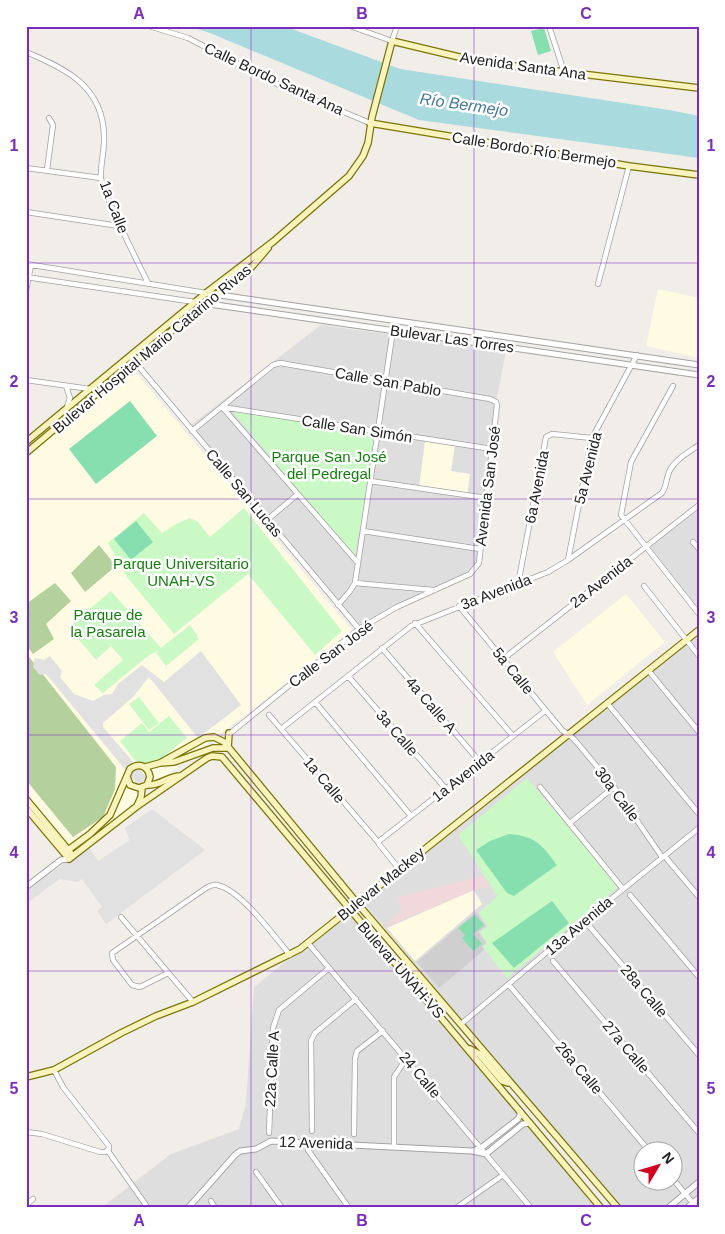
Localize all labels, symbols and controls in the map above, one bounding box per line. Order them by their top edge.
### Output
text: A [133,5,145,22]
text: B [356,5,368,22]
text: C [580,5,592,22]
street label: Calle Bordo Santa Ana [202,39,347,119]
street label: Avenida Santa Ana [459,48,588,83]
water label: Río Bermejo [419,90,509,119]
street label: Calle Bordo Río Bermejo [451,128,617,171]
text: 1 [10,137,19,154]
text: 1 [707,137,716,154]
street label: 1a Calle [97,178,132,236]
street label: Bulevar Hospital Mario Catarino Rivas [49,261,254,437]
street label: Bulevar Las Torres [389,321,515,356]
street label: Calle San Pablo [334,364,443,399]
text: 2 [10,373,19,390]
text: 2 [707,373,716,390]
street label: Calle San Simón [301,411,414,446]
street label: Avenida San José [472,425,503,547]
street label: 5a Avenida [570,429,605,506]
street label: Calle San Lucas [203,445,286,540]
park label: Parque San José del Pedregal [271,448,387,482]
street label: 6a Avenida [521,448,552,525]
street label: 2a Avenida [566,552,636,611]
park label: Parque Universitario UNAH-VS [113,555,249,589]
street label: 3a Avenida [458,570,534,613]
park label: Parque de la Pasarela [70,606,146,640]
text: 3 [10,609,19,626]
text: 3 [707,609,716,626]
street label: Calle San José [285,616,376,691]
street label: 5a Calle [489,644,537,697]
street label: 4a Calle A [403,673,460,736]
street label: 3a Calle [373,706,422,759]
street label: 1a Avenida [428,746,498,805]
street label: 1a Calle [300,753,349,806]
street label: 30a Calle [592,763,643,824]
street label: Bulevar Mackey [334,843,428,924]
text: 4 [10,844,19,861]
text: 4 [707,844,716,861]
street label: 13a Avenida [542,892,616,959]
street label: Bulevar UNAH-VS [355,918,448,1021]
street label: 28a Calle [617,961,671,1020]
street label: 27a Calle [599,1017,653,1076]
street label: 22a Calle A [261,1030,282,1108]
street label: 26a Calle [552,1038,606,1097]
street label: 24 Calle [396,1048,445,1101]
text: 5 [10,1080,19,1097]
text: 5 [707,1080,716,1097]
street label: 12 Avenida [279,1133,354,1152]
north arrow [632,1142,682,1192]
text: N [659,1149,678,1167]
text: A [133,1212,145,1229]
text: B [356,1212,368,1229]
text: C [580,1212,592,1229]

